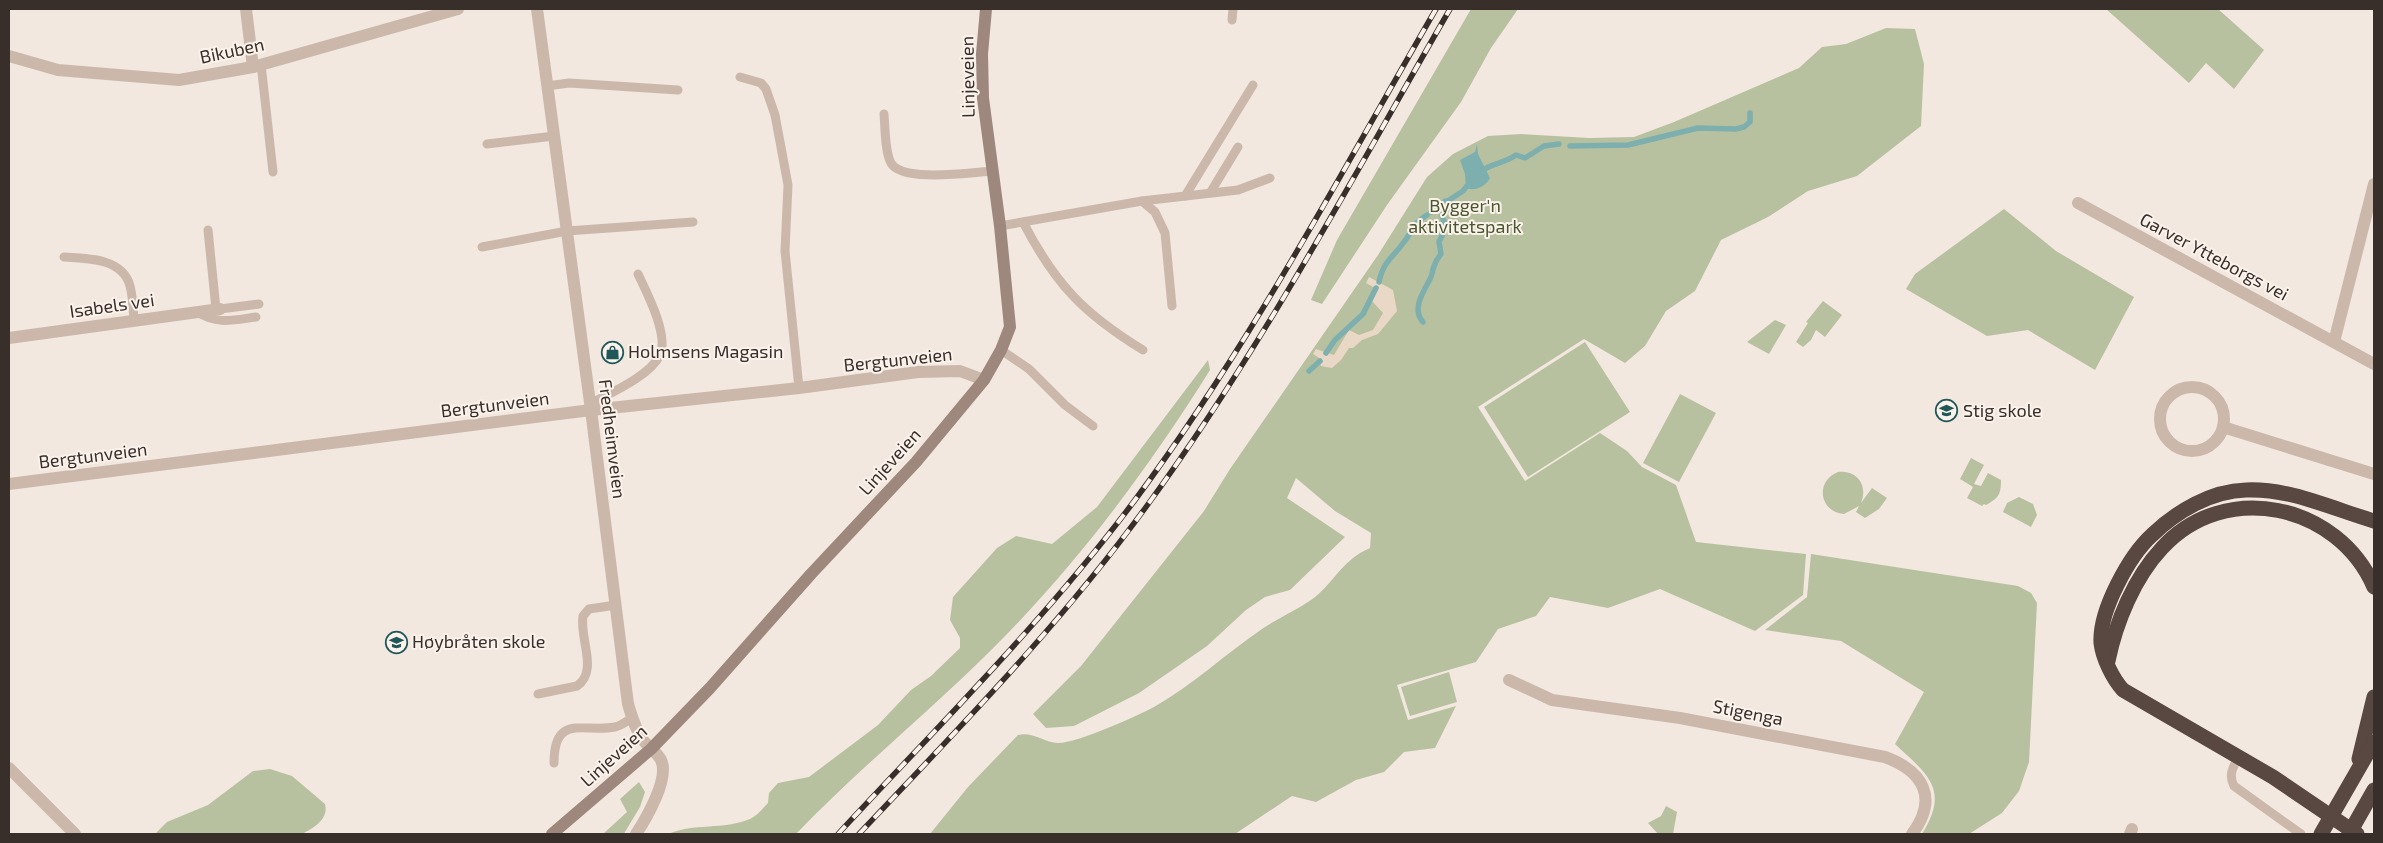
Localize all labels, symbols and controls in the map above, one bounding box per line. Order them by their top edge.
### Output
street label: Bikuben [198,32,266,68]
street label: Linjeveien [955,36,979,118]
park label: Bygger'n aktivitetspark [1408,194,1522,237]
street label: Garver Ytteborgs vei [2136,208,2293,305]
street label: Isabels vei [68,288,156,322]
shop icon: Holmsens Magasin [600,340,624,364]
place label: Holmsens Magasin [628,340,783,362]
street label: Bergtunveien [842,342,953,376]
street label: Fredheimveien [595,378,631,500]
street label: Bergtunveien [439,386,550,422]
school or university icon: Stig skole [1935,399,1959,423]
place label: Stig skole [1963,399,2042,421]
street label: Linjeveien [854,424,925,499]
street label: Bergtunveien [37,437,148,473]
school or university icon: Høybråten skole [384,630,408,654]
place label: Høybråten skole [412,630,545,652]
street label: Stigenga [1711,694,1785,730]
street label: Linjeveien [576,720,651,791]

